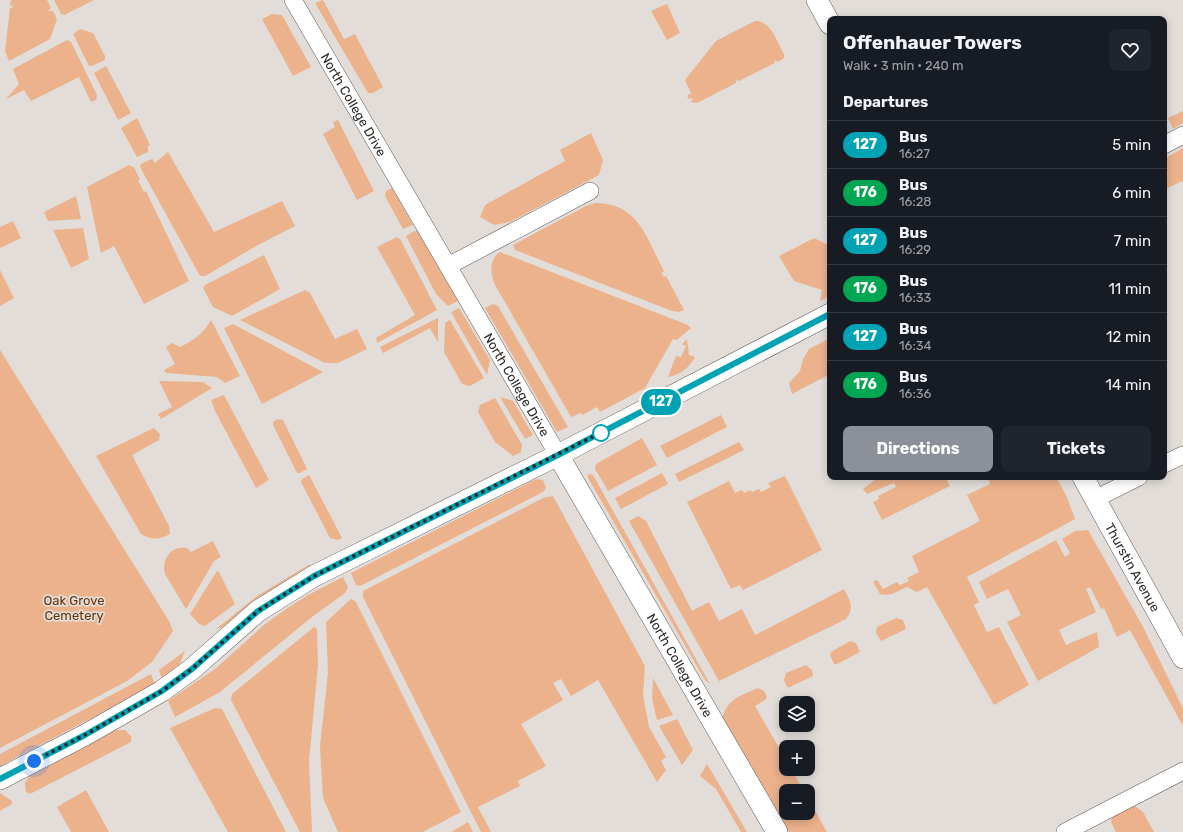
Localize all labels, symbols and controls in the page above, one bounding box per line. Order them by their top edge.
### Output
button: heart [1109,29,1151,71]
text: Offenhauer Towers [843,31,1022,54]
street label: North College Drive [318,50,389,159]
text: Walk · 3 min · 240 m [843,58,964,73]
text: Departures [843,93,928,111]
text: Bus [899,128,927,146]
text: 127 [853,136,877,153]
text: 5 min [1112,136,1151,154]
text: 16:27 [899,146,930,161]
text: Bus [899,176,927,194]
text: 176 [853,184,877,201]
text: 6 min [1112,184,1151,202]
text: 16:28 [899,194,932,209]
text: Bus [899,224,927,242]
text: 127 [853,232,877,249]
text: 7 min [1114,232,1151,250]
text: 16:29 [899,242,931,257]
text: Bus [899,272,927,290]
text: 176 [853,280,877,297]
text: 11 min [1108,280,1151,298]
text: 16:33 [899,290,931,305]
text: Bus [899,320,927,338]
text: 127 [853,328,877,345]
text: 12 min [1106,328,1151,346]
street label: North College Drive [481,330,552,439]
text: 16:34 [899,338,932,353]
text: Bus [899,368,927,386]
text: 176 [853,376,877,393]
text: 14 min [1106,376,1151,394]
text: 16:36 [899,386,931,401]
line badge: 127 [638,389,684,415]
text: 127 [649,393,673,410]
unlabelled marker [592,424,610,442]
button: Directions [843,426,993,472]
button: Tickets [1001,426,1151,472]
street label: Thurstin Avenue [1102,520,1163,614]
park label: Oak Grove Cemetery [44,593,104,623]
street label: North College Drive [644,611,715,720]
map controls [779,696,815,820]
button: layers [779,696,815,732]
button: + [779,740,815,776]
your location [24,751,44,771]
button: − [779,784,815,820]

